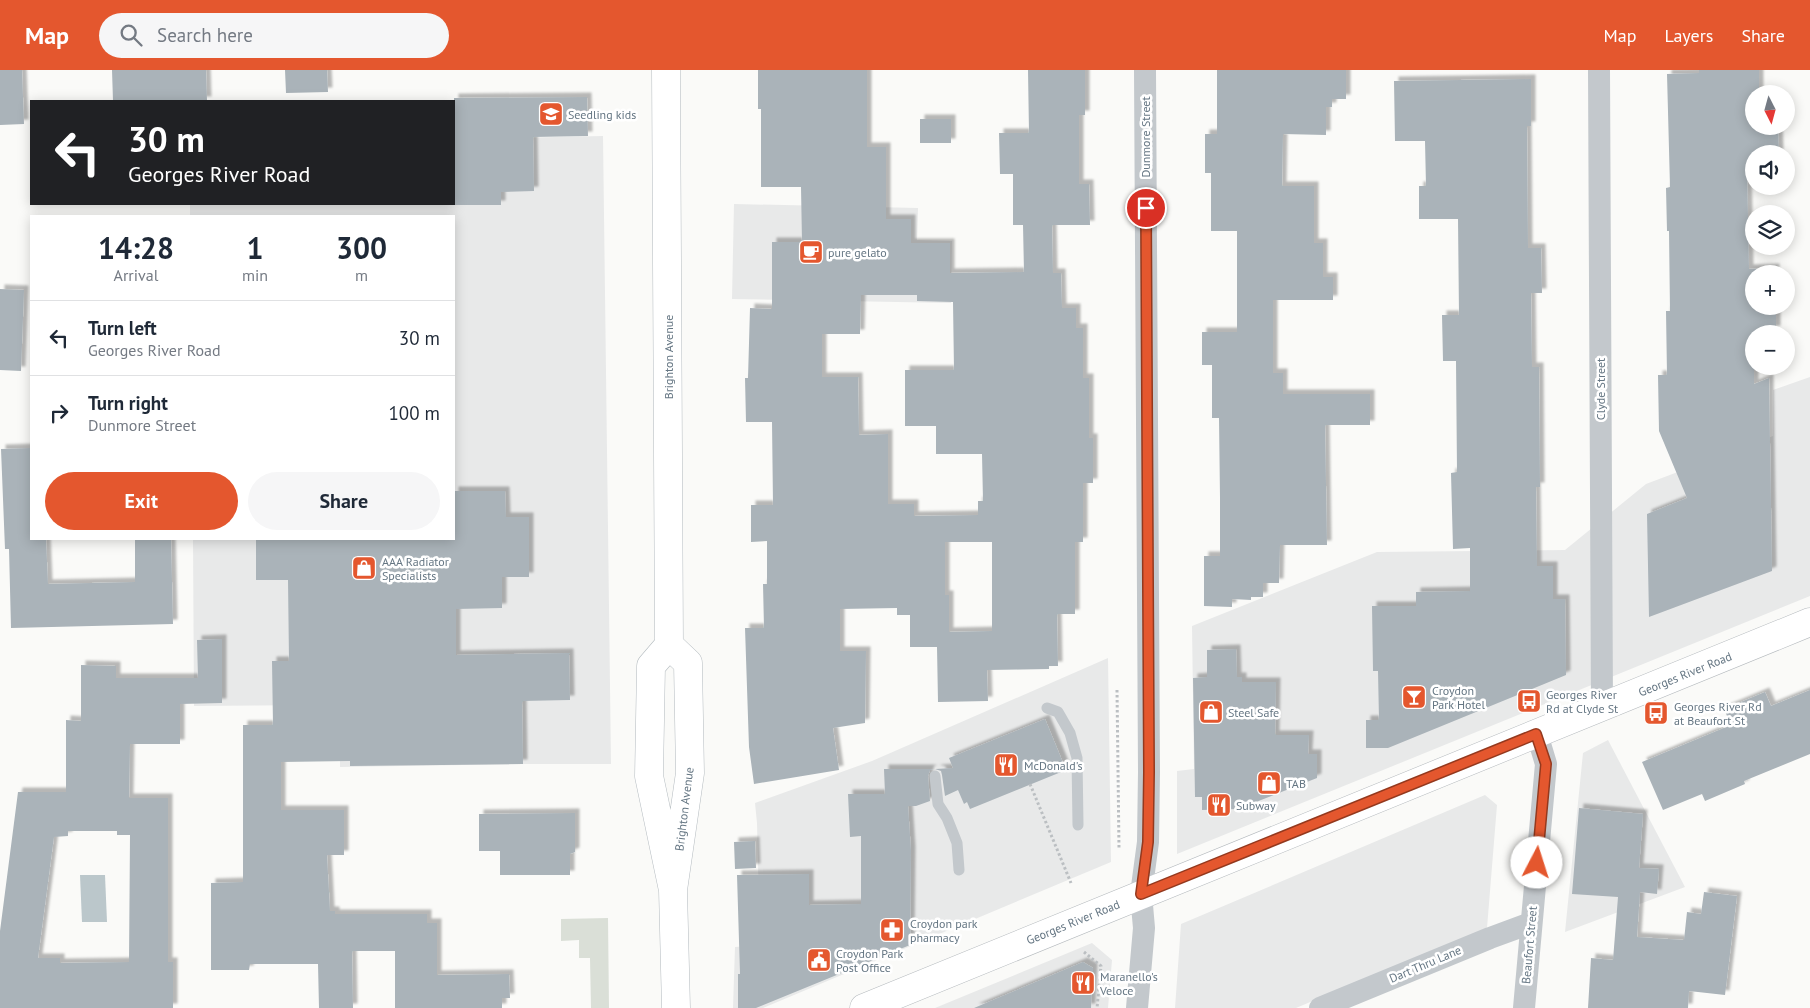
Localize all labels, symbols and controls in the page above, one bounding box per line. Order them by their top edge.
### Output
search box [99,13,449,58]
text: Map [25,20,69,51]
icon: search [117,21,145,49]
text: Search here [157,23,253,47]
text: Map [1604,24,1636,47]
text: Layers [1664,24,1713,47]
text: Share [1741,24,1785,47]
north arrow [1745,85,1795,135]
map controls [1745,85,1795,375]
street label: Dunmore Street [1138,96,1153,178]
school or university icon: Seedling kids [538,101,564,127]
place label: Seedling kids [568,107,636,122]
text: 30 m [128,116,205,162]
icon: left [45,120,110,185]
button: sound [1745,145,1795,195]
text: Georges River Road [128,160,310,188]
pin [1125,187,1167,229]
icon: arrive [1132,194,1160,222]
button: layers [1745,205,1795,255]
text: 14:28 [98,228,174,267]
text: 1 [247,228,264,267]
text: 300 [336,228,387,267]
cafe icon: pure gelato [798,239,824,265]
place label: pure gelato [828,245,887,260]
text: Arrival [114,265,158,285]
text: min [242,265,268,285]
text: m [355,265,368,285]
button: + [1745,265,1795,315]
street label: Brighton Avenue [661,315,676,399]
text: Turn left [88,316,157,340]
icon: left [45,324,73,352]
button: − [1745,325,1795,375]
text: 30 m [399,326,440,350]
text: Georges River Road [88,340,221,360]
street label: Clyde Street [1593,358,1608,420]
text: Turn right [88,391,168,415]
icon: right [45,399,73,427]
text: 100 m [388,401,440,425]
text: Dunmore Street [88,415,196,435]
button: Exit [45,472,238,530]
button: Share [248,472,440,530]
place label: AAA Radiator Specialists [382,554,449,583]
shop icon: AAA Radiator Specialists [351,555,377,581]
street label: Georges River Road [1636,648,1734,700]
place label: Croydon Park Hotel [1432,683,1485,712]
bar icon: Croydon Park Hotel [1401,684,1427,710]
place label: Georges River Rd at Clyde St [1546,687,1618,716]
bus stop icon: Georges River Rd at Clyde St [1516,688,1542,714]
shop icon: Steel Safe [1198,699,1224,725]
place label: Georges River Rd at Beaufort St [1674,699,1762,728]
bus stop icon: Georges River Rd at Beaufort St [1643,700,1669,726]
place label: Steel Safe [1228,705,1279,720]
restaurant icon: McDonald's [993,752,1019,778]
place label: McDonald's [1024,758,1083,773]
street label: Brighton Avenue [671,766,697,852]
shop icon: TAB [1256,770,1282,796]
place label: TAB [1286,776,1306,791]
restaurant icon: Subway [1206,792,1232,818]
place label: Subway [1236,798,1276,813]
position arrow [1510,836,1562,888]
street label: Georges River Road [1024,896,1122,948]
street label: Beaufort Street [1518,905,1540,985]
place label: Croydon park pharmacy [910,916,978,945]
pharmacy icon: Croydon park pharmacy [879,917,905,943]
street label: Dart Thru Lane [1387,942,1463,986]
place label: Croydon Park Post Office [836,946,904,975]
public building icon: Croydon Park Post Office [806,947,832,973]
place label: Maranello's Veloce [1099,969,1158,998]
restaurant icon: Maranello's Veloce [1070,970,1096,996]

